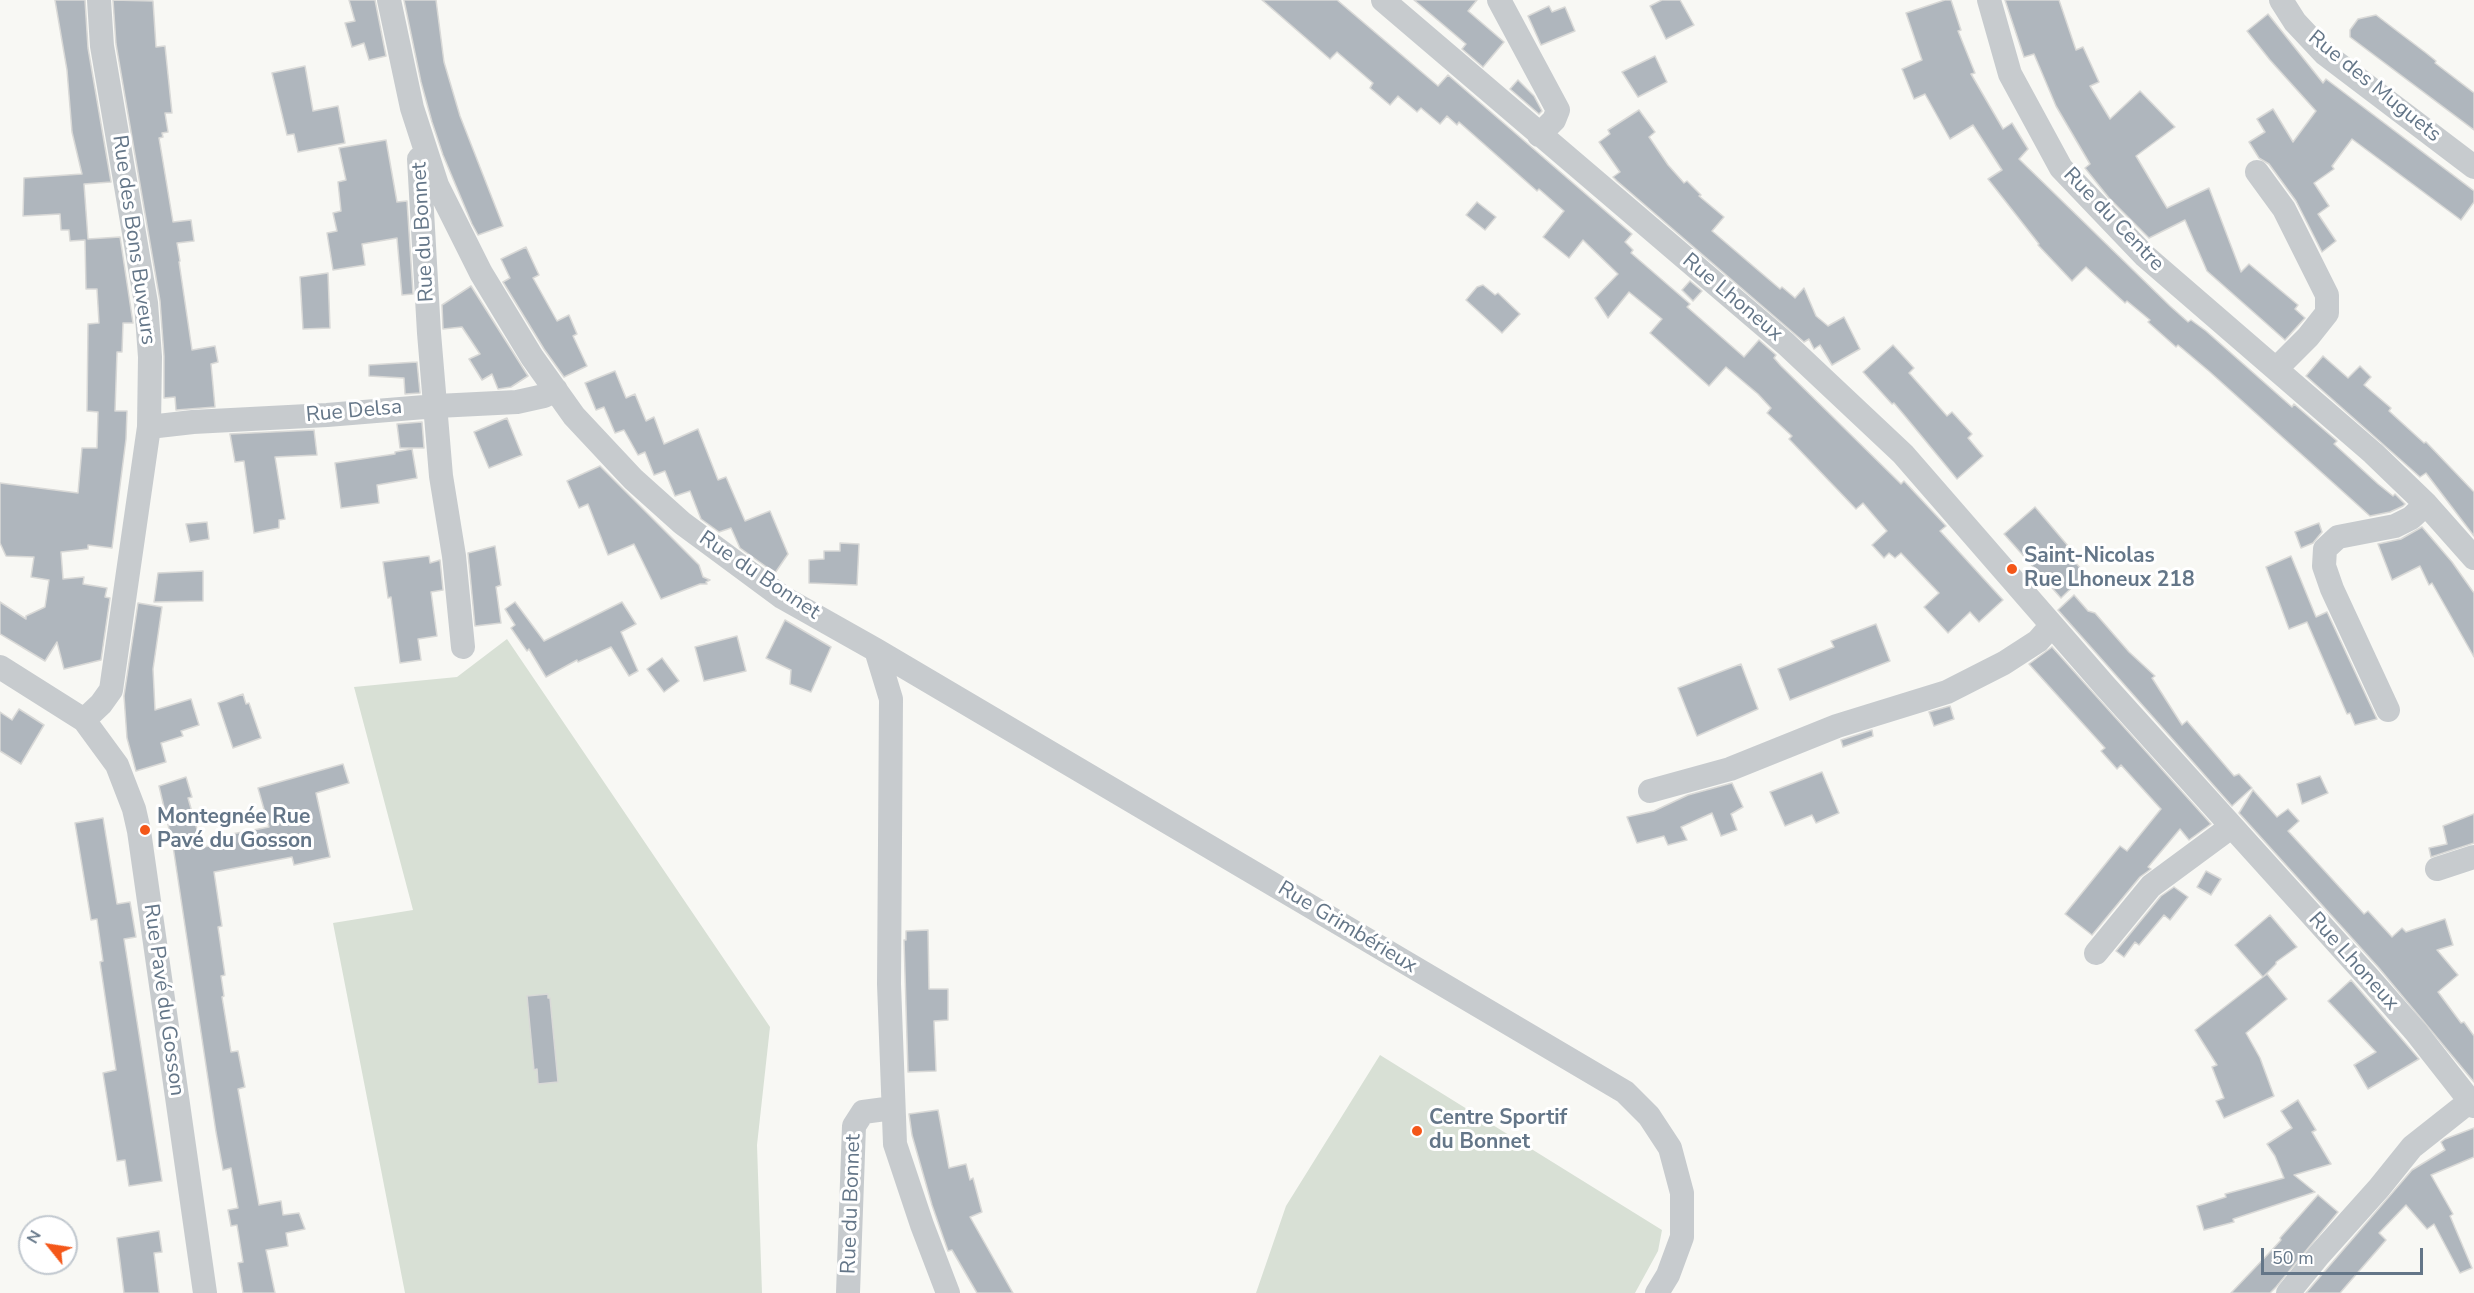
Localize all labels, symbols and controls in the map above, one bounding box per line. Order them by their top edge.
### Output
street label: Rue des Muguets [2302,26,2446,148]
street label: Rue des Bons Buveurs [106,133,160,347]
street label: Rue du Bonnet [408,161,440,303]
street label: Rue du Centre [2057,163,2169,277]
street label: Rue Lhoneux [1677,249,1787,347]
street label: Rue Delsa [305,395,403,429]
street label: Rue du Bonnet [694,526,824,626]
place label: Saint-Nicolas Rue Lhoneux 218 [2024,544,2195,594]
marker: Saint-Nicolas Rue Lhoneux 218 [2005,562,2019,576]
place label: Montegnée Rue Pavé du Gosson [157,805,312,855]
marker: Montegnée Rue Pavé du Gosson [138,823,152,837]
street label: Rue Grimbérieux [1273,877,1421,979]
street label: Rue Pavé du Gosson [137,902,189,1098]
street label: Rue Lhoneux [2302,908,2404,1016]
place label: Centre Sportif du Bonnet [1429,1106,1567,1156]
marker: Centre Sportif du Bonnet [1410,1124,1424,1138]
street label: Rue du Bonnet [837,1134,867,1274]
north arrow [18,1215,78,1275]
text: N [22,1226,47,1248]
scale bar [2264,1236,2426,1274]
text: 50 m [2272,1246,2314,1270]

